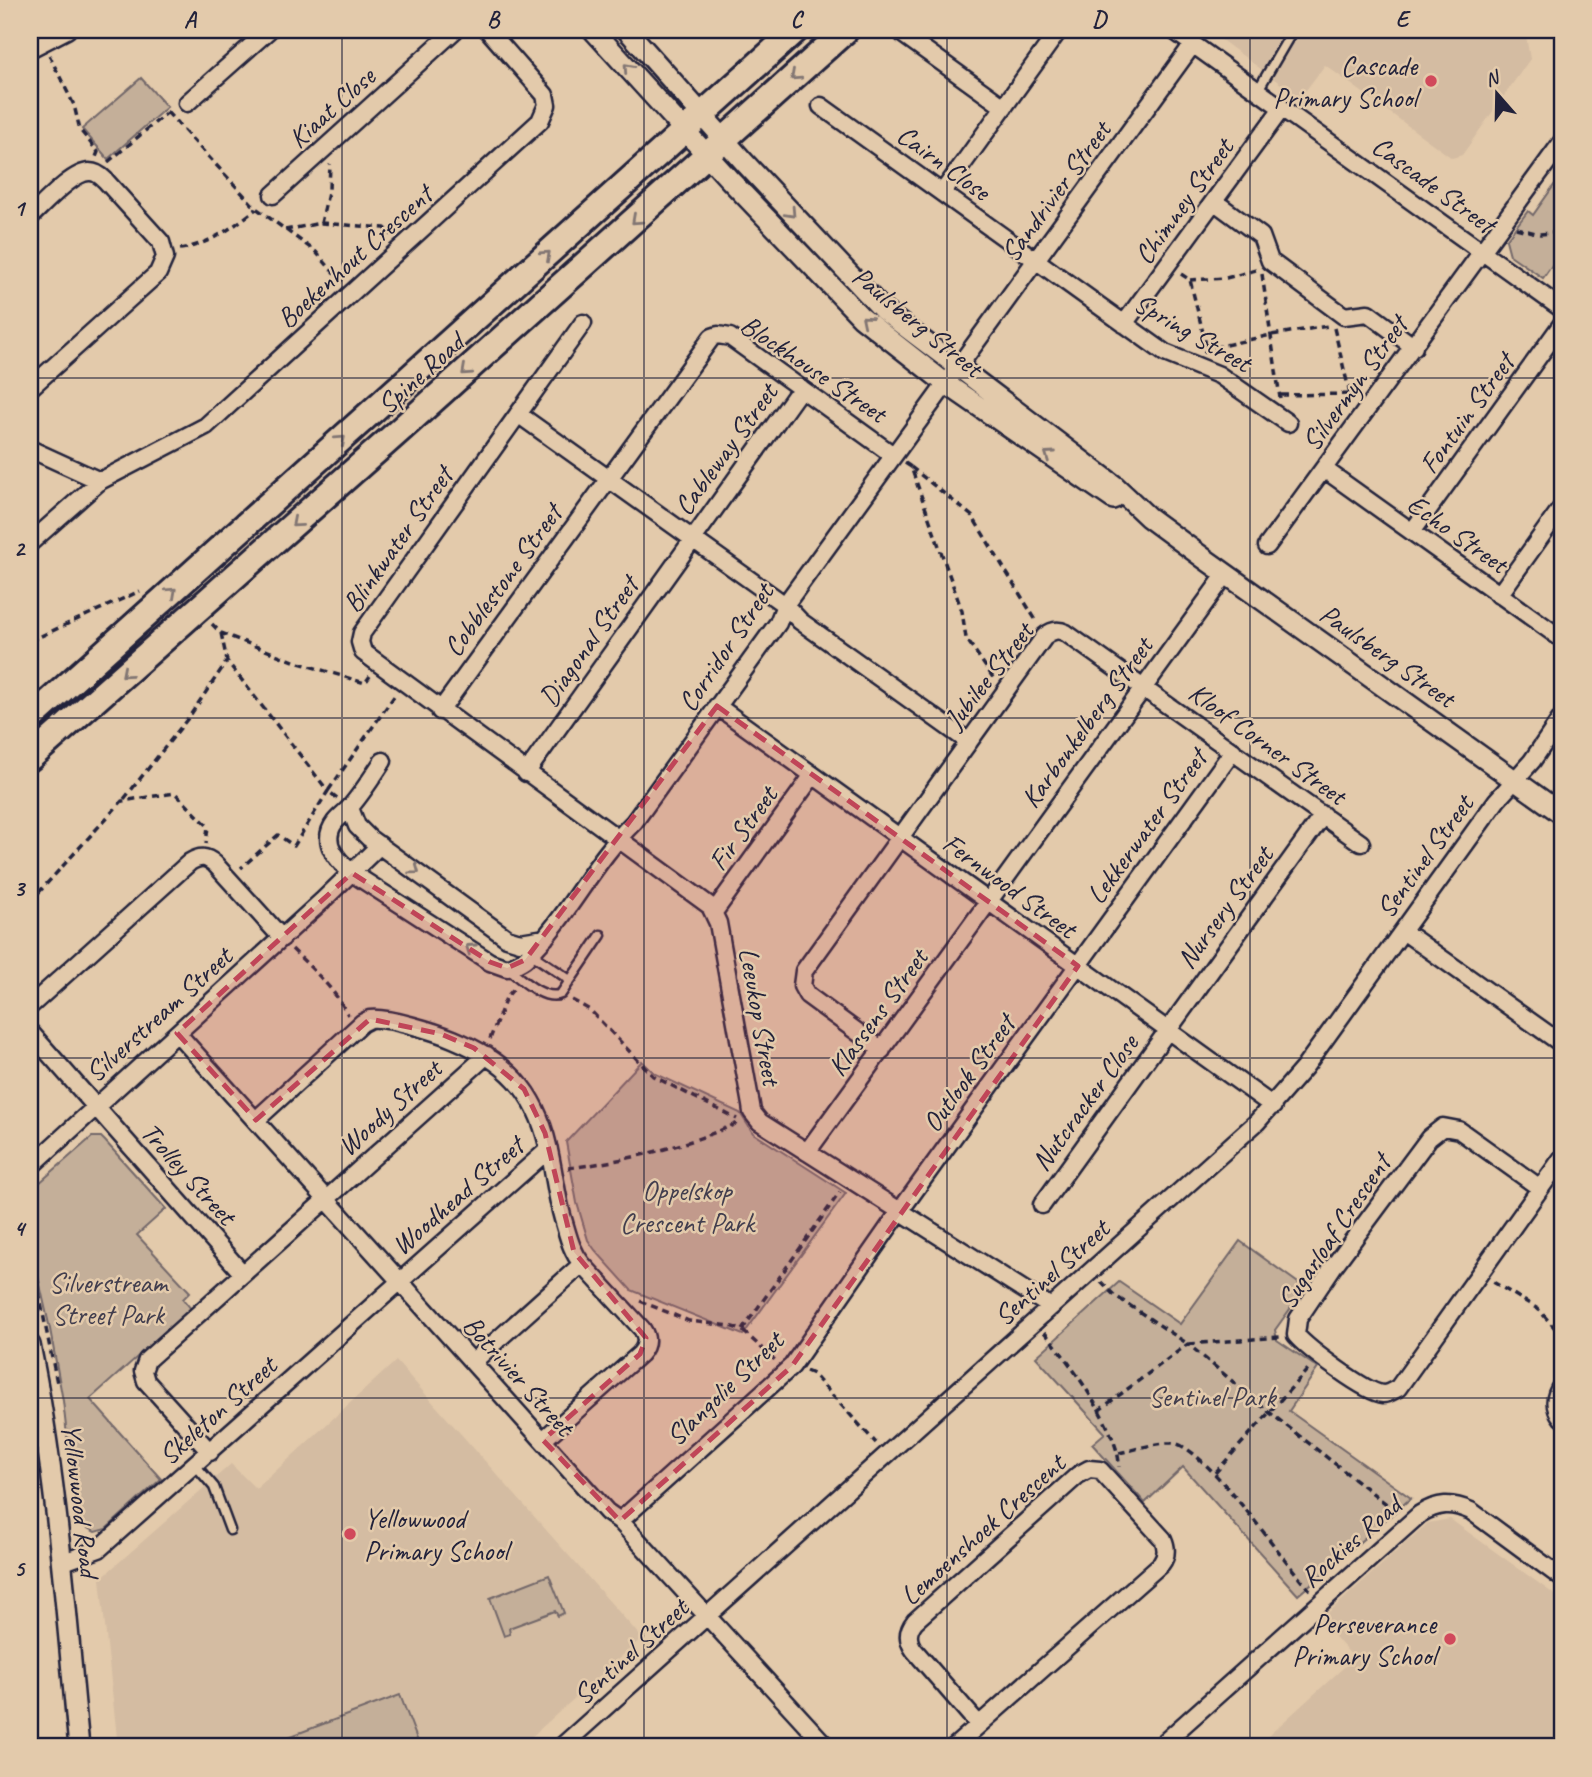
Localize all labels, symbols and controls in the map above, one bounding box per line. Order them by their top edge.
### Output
text: A [184,5,198,34]
text: B [487,5,501,34]
text: C [791,5,805,34]
text: D [1092,5,1108,34]
text: E [1396,5,1412,34]
place label: Cascade Primary School [1273,48,1422,115]
street label: Kiaat Close [281,58,383,156]
north arrow [1462,60,1532,130]
one-way arrow [624,63,636,76]
text: N [1482,65,1504,92]
one-way arrow [790,67,803,80]
marker: Cascade Primary School [1423,73,1439,89]
street label: Sandrivier Street [993,112,1120,268]
street label: Cairn Close [890,117,999,209]
street label: Cascade Street [1365,128,1505,243]
street label: Chimney Street [1126,129,1242,271]
street label: Boekenhout Crescent [269,175,442,335]
text: 1 [14,194,27,223]
one-way arrow [783,205,796,218]
one-way arrow [631,212,644,224]
one-way arrow [538,251,551,263]
street label: Paulsberg Street [846,258,992,386]
street label: Spring Street [1128,285,1260,381]
street label: Silvermyn Street [1294,306,1417,458]
street label: Blockhouse Street [734,307,896,432]
one-way arrow [861,316,874,328]
street label: Spine Road [370,323,474,422]
street label: Fontuin Street [1411,343,1524,480]
one-way arrow [461,363,474,375]
street label: Cableway Street [666,374,786,522]
one-way arrow [333,435,346,448]
one-way arrow [1044,451,1057,463]
street label: Blinkwater Street [334,457,463,619]
street label: Echo Street [1401,486,1517,582]
street label: Cobblestone Street [436,494,571,663]
one-way arrow [292,515,305,527]
text: 2 [14,534,27,563]
street label: Diagonal Street [531,567,648,713]
street label: Corridor Street [670,574,782,718]
one-way arrow [164,588,177,600]
street label: Paulsberg Street [1313,596,1464,716]
street label: Jubilee Street [935,613,1043,737]
street label: Karbonkelberg Street [1013,628,1162,814]
one-way arrow [121,665,134,677]
street label: Kloof Corner Street [1182,675,1355,814]
street label: Lekkerwater Street [1079,739,1216,911]
street label: Fir Street [700,777,786,877]
street label: Sentinel Street [1368,786,1482,924]
street label: Fernwood Street [936,825,1086,947]
street label: Nursery Street [1168,837,1282,975]
one-way arrow [407,861,420,874]
text: 3 [14,874,27,903]
street label: Silverstream Street [78,937,241,1090]
street label: Klassens Street [820,940,937,1083]
one-way arrow [465,944,478,956]
street label: Leeukop Street [731,945,790,1090]
street label: Outlook Street [914,1005,1025,1139]
street label: Nutcracker Close [1023,1026,1147,1177]
street label: Woody Street [330,1050,451,1163]
street label: Trolley Street [134,1115,246,1234]
street label: Woodhead Street [384,1126,533,1262]
street label: Sugarloaf Crescent [1269,1144,1400,1315]
park label: Oppelskop Crescent Park [620,1173,757,1240]
street label: Sentinel Street [987,1210,1118,1333]
text: 4 [14,1214,27,1243]
park label: Silverstream Street Park [49,1265,170,1332]
street label: Botrivier Street [455,1308,584,1445]
street label: Slangolie Street [658,1322,792,1453]
street label: Skeleton Street [151,1347,285,1472]
park label: Sentinel Park [1149,1379,1277,1414]
street label: Yellowwood Road [54,1421,108,1583]
street label: Lemoenshoek Crescent [893,1444,1074,1612]
street label: Rockies Road [1293,1485,1411,1595]
place label: Yellowwood Primary School [364,1501,513,1568]
marker: Yellowwood Primary School [342,1526,358,1542]
text: 5 [14,1554,26,1583]
street label: Sentinel Street [566,1589,697,1712]
place label: Perseverance Primary School [1292,1606,1441,1673]
marker: Perseverance Primary School [1442,1631,1458,1647]

